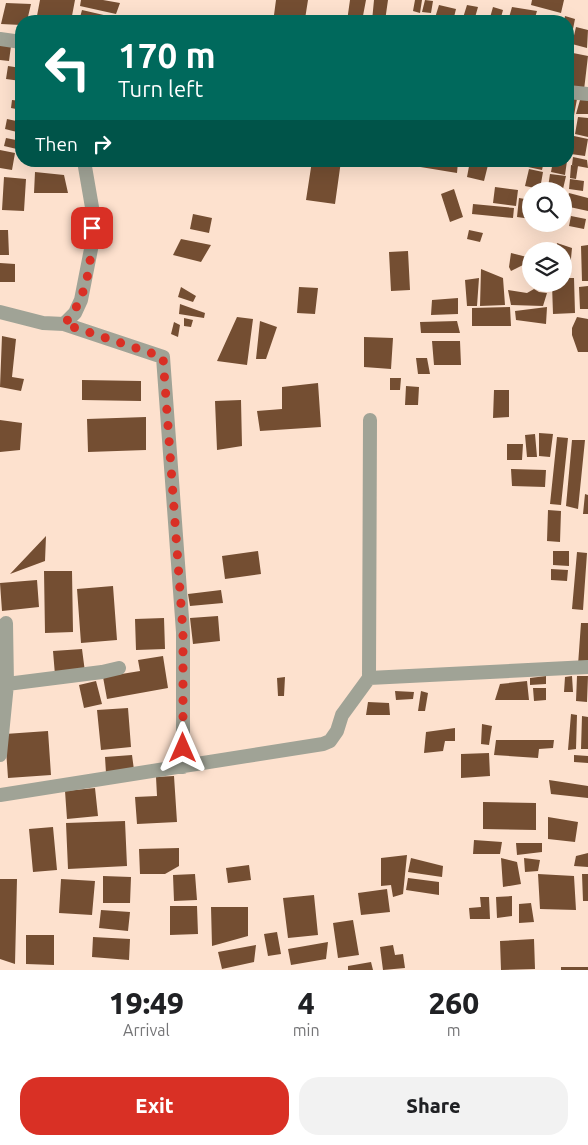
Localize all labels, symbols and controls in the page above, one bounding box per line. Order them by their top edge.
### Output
icon: left [35,35,100,100]
text: 170 m [118,35,216,75]
text: Turn left [118,76,203,101]
icon: right [88,130,116,158]
text: Then [35,133,78,155]
map controls [522,182,572,292]
button: search [522,182,572,232]
pin [71,207,113,249]
icon: arrive [78,214,106,242]
button: layers [522,242,572,292]
position arrow [156,721,208,773]
text: 19:49 [109,986,184,1020]
text: 4 [298,986,315,1020]
text: 260 [428,986,479,1020]
text: Arrival [123,1021,170,1039]
text: min [293,1021,320,1039]
text: m [447,1021,461,1039]
button: Exit [20,1077,289,1135]
button: Share [299,1077,568,1135]

